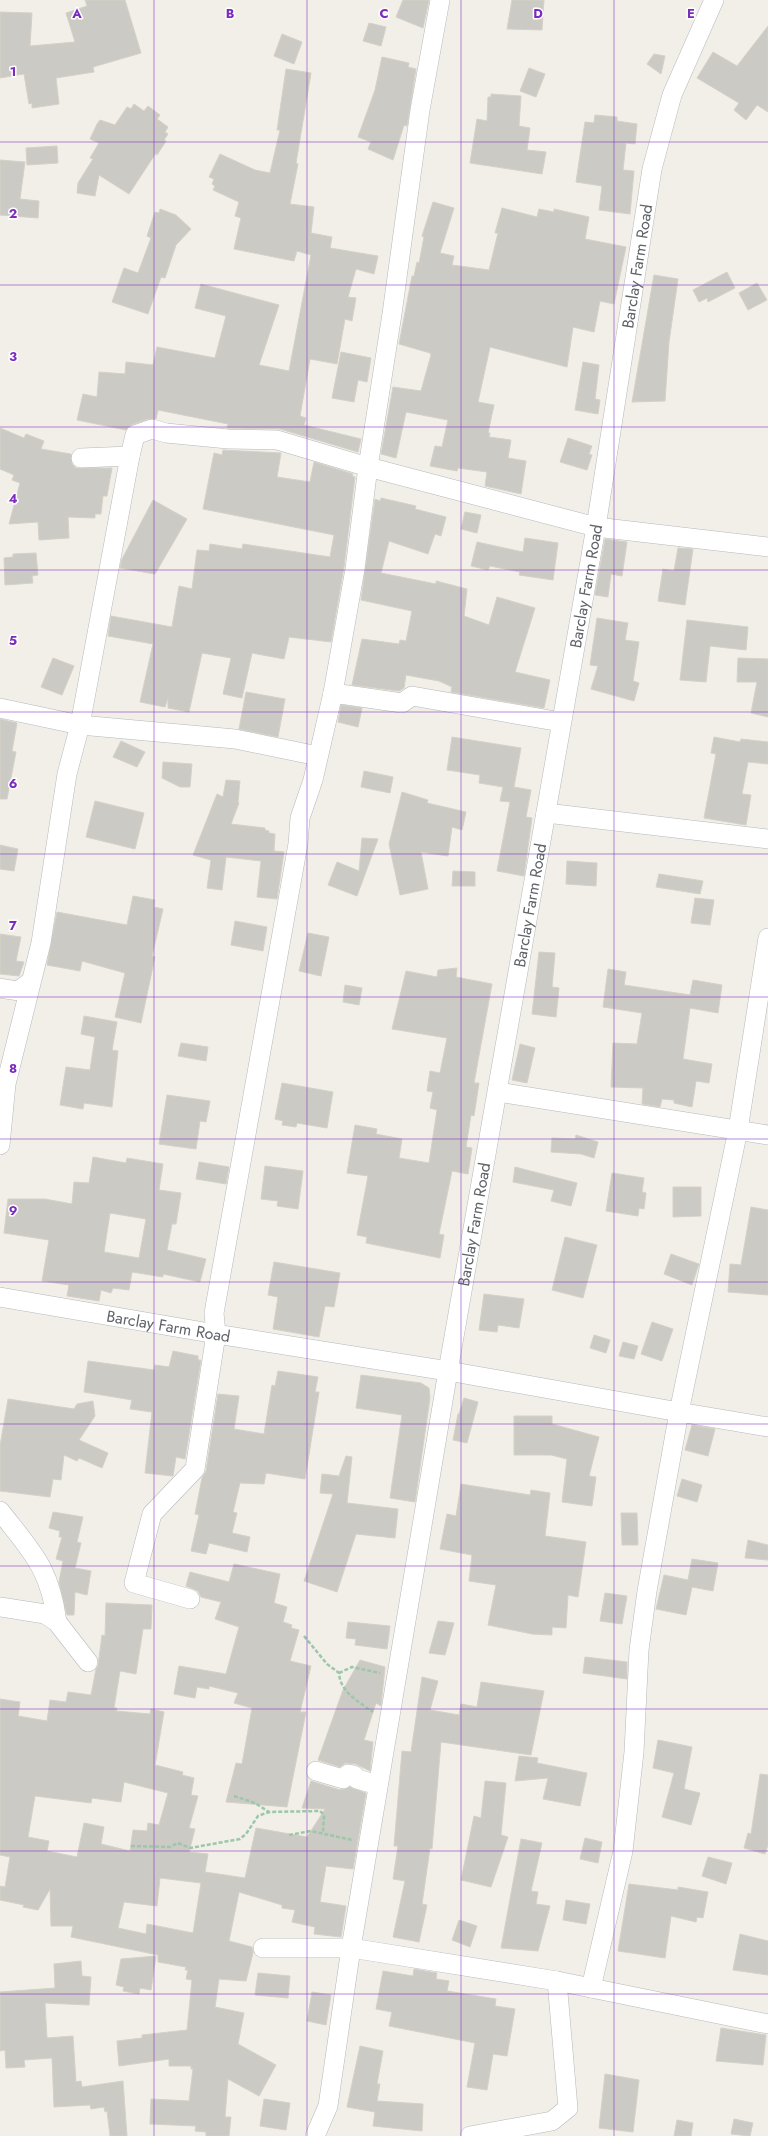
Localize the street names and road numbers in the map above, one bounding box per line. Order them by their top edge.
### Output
street label: Barclay Farm Road [616,203,658,330]
street label: Barclay Farm Road [564,522,608,650]
street label: Barclay Farm Road [508,842,552,969]
street label: Barclay Farm Road [452,1161,496,1288]
street label: Barclay Farm Road [105,1304,232,1348]

